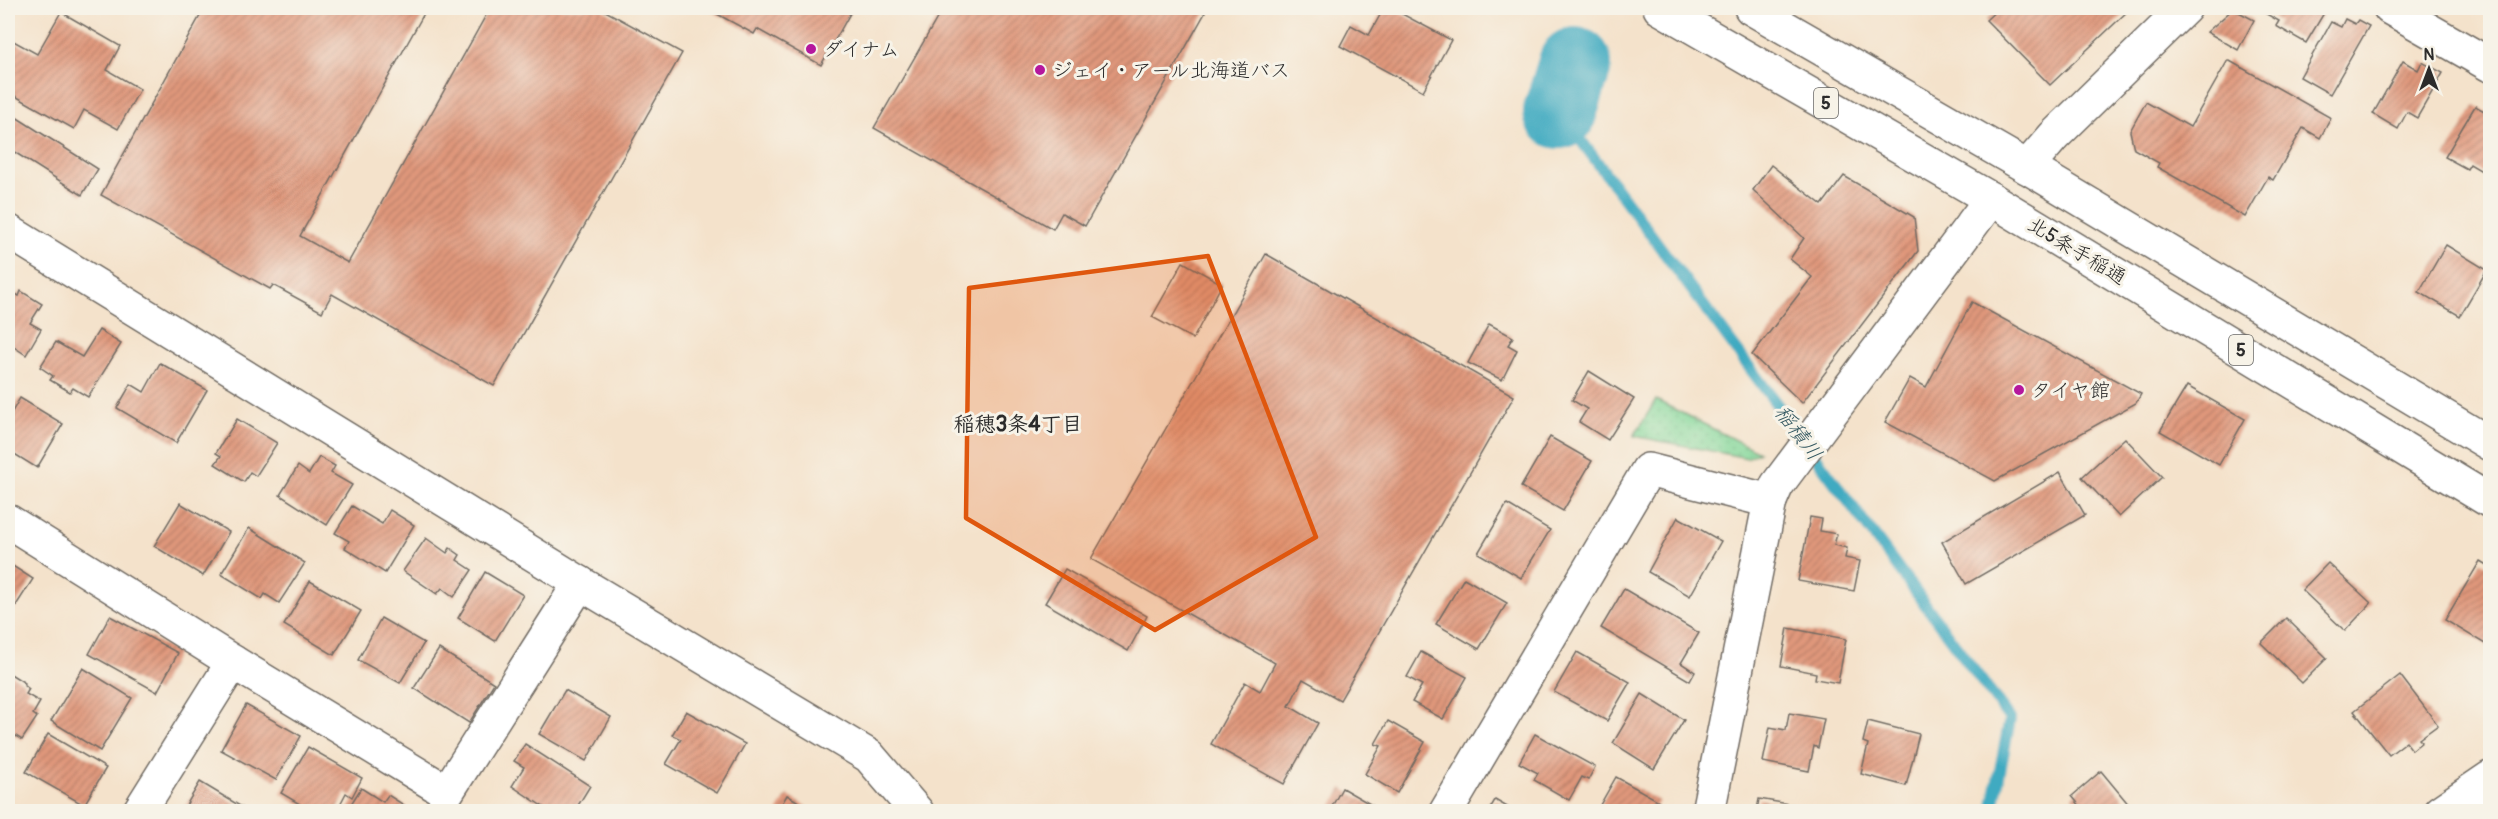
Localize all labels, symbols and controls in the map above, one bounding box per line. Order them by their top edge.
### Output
place label: ダイナム [823,37,899,62]
north arrow [2399,39,2459,99]
marker: ダイナム [804,42,818,56]
text: N [2424,45,2435,65]
place label: ジェイ・アール北海道バス [1052,58,1290,83]
marker: ジェイ・アール北海道バス [1033,63,1047,77]
road number: 5 [1814,88,1838,118]
street label: 北5条手稲通 [2023,212,2131,290]
road number: 5 [2229,335,2253,365]
place label: タイヤ館 [2031,378,2110,403]
marker: タイヤ館 [2012,383,2026,397]
water label: 稲積川 [1768,400,1828,466]
district label: 稲穂3条4丁目 [954,411,1082,438]

